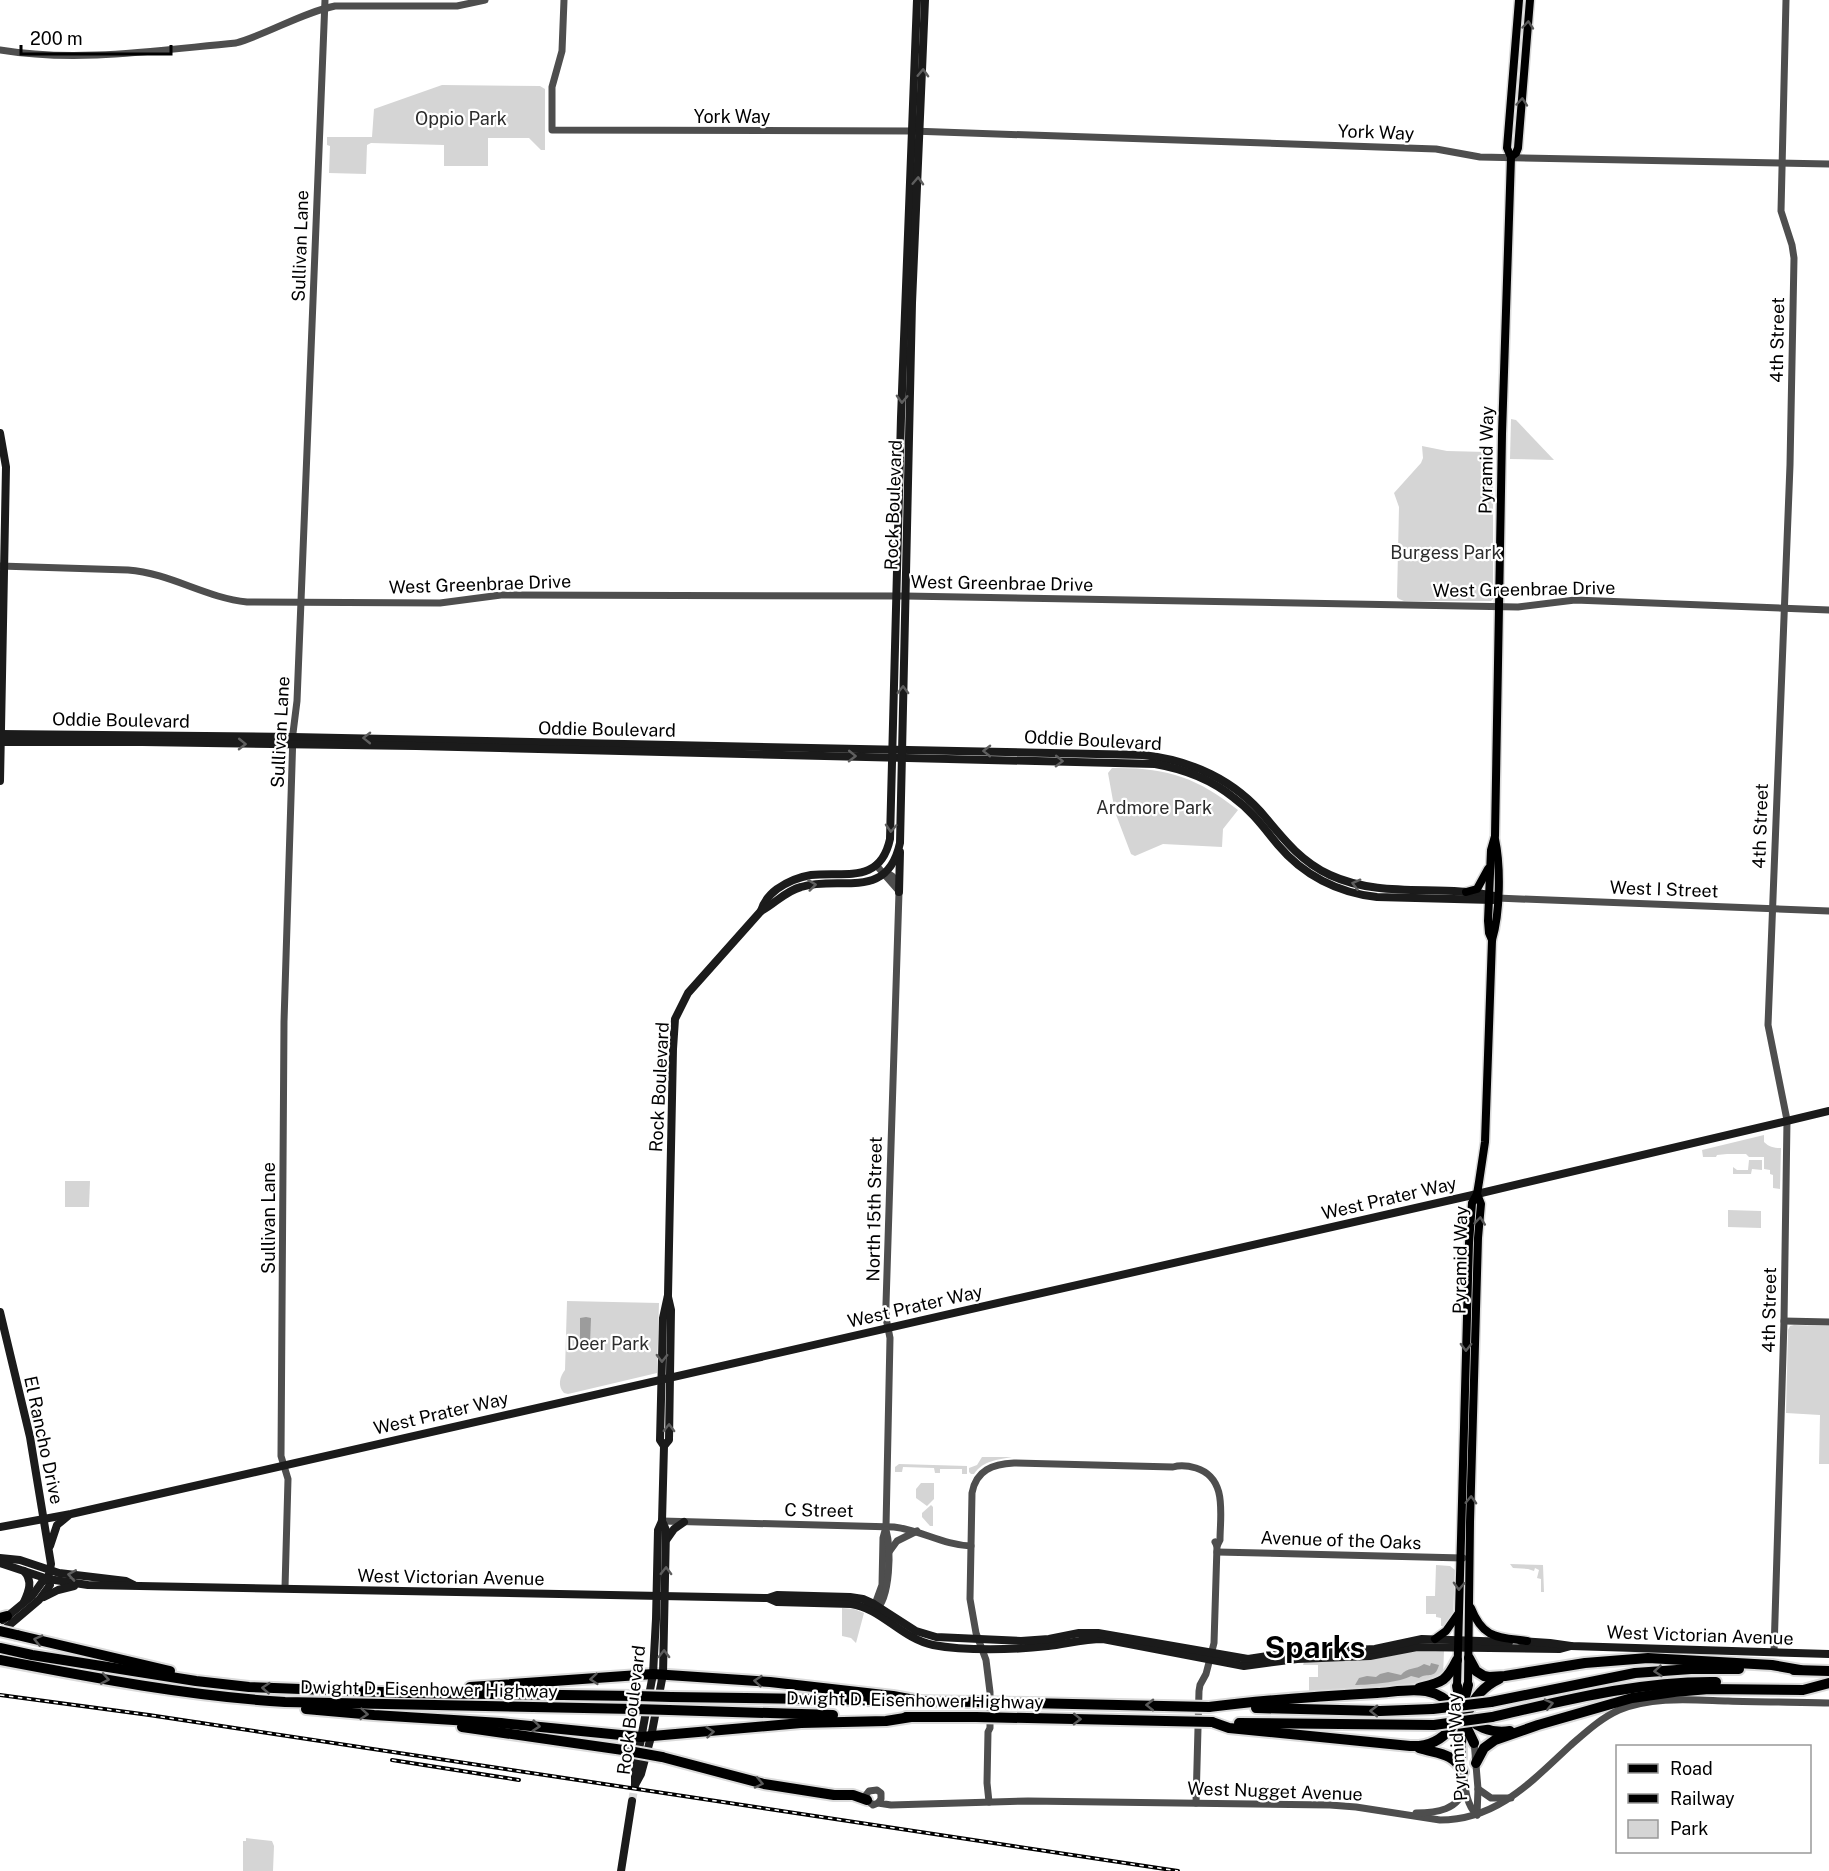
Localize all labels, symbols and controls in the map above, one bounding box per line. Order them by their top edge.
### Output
scale bar [21,18,171,56]
one-way arrow [1521,21,1534,30]
text: 200 m [30,28,83,49]
one-way arrow [916,68,929,77]
one-way arrow [1515,98,1528,107]
street label: York Way [694,106,771,127]
park label: Oppio Park [415,108,507,129]
street label: York Way [1337,120,1415,144]
one-way arrow [912,176,925,185]
street label: Sullivan Lane [288,190,312,302]
street label: 4th Street [1766,297,1788,383]
one-way arrow [895,395,908,404]
street label: Pyramid Way [1475,405,1497,514]
street label: Rock Boulevard [880,439,906,571]
park label: Burgess Park [1390,542,1502,563]
street label: West Greenbrae Drive [388,570,572,598]
street label: West Greenbrae Drive [911,571,1093,595]
street label: West Greenbrae Drive [1433,577,1615,601]
street label: Sullivan Lane [267,676,293,788]
one-way arrow [897,686,909,695]
street label: Oddie Boulevard [52,708,190,732]
street label: Oddie Boulevard [538,717,676,741]
street label: Oddie Boulevard [1024,726,1162,754]
one-way arrow [363,732,372,744]
one-way arrow [237,738,246,751]
one-way arrow [982,745,991,757]
one-way arrow [847,750,856,763]
one-way arrow [1054,755,1063,767]
street label: 4th Street [1748,783,1772,869]
park label: Ardmore Park [1096,797,1212,818]
one-way arrow [885,824,898,833]
street label: West I Street [1609,877,1719,901]
one-way arrow [808,879,817,892]
one-way arrow [1351,879,1361,892]
street label: Rock Boulevard [645,1021,673,1153]
street label: North 15th Street [862,1136,886,1282]
street label: Sullivan Lane [258,1162,279,1274]
street label: West Prater Way [1319,1172,1459,1224]
street label: Pyramid Way [1449,1205,1471,1314]
one-way arrow [1473,1216,1486,1226]
street label: 4th Street [1758,1267,1780,1353]
street label: West Prater Way [845,1280,985,1332]
park label: Deer Park [567,1333,649,1354]
one-way arrow [1460,1343,1472,1352]
one-way arrow [656,1353,668,1362]
street label: El Rancho Drive [20,1374,68,1506]
street label: West Prater Way [371,1387,511,1439]
one-way arrow [663,1424,675,1433]
one-way arrow [1464,1495,1477,1504]
street label: C Street [784,1499,854,1521]
street label: Avenue of the Oaks [1260,1527,1422,1553]
street label: West Victorian Avenue [357,1565,545,1589]
one-way arrow [659,1567,672,1576]
one-way arrow [67,1569,76,1581]
one-way arrow [1453,1581,1466,1590]
street label: West Victorian Avenue [1606,1621,1794,1649]
district label: Sparks [1265,1629,1365,1665]
one-way arrow [33,1634,43,1647]
street label: Rock Boulevard [613,1644,649,1776]
one-way arrow [658,1650,670,1659]
one-way arrow [1653,1664,1662,1677]
one-way arrow [100,1672,110,1685]
one-way arrow [590,1672,599,1685]
one-way arrow [753,1675,763,1688]
street label: Dwight D. Eisenhower Highway [300,1676,558,1702]
one-way arrow [261,1682,270,1695]
street label: Dwight D. Eisenhower Highway [786,1687,1044,1713]
street label: Pyramid Way [1443,1692,1471,1802]
one-way arrow [1544,1698,1554,1711]
one-way arrow [1146,1699,1155,1712]
one-way arrow [1370,1704,1379,1717]
one-way arrow [359,1707,368,1720]
one-way arrow [1072,1713,1081,1725]
one-way arrow [531,1719,541,1732]
one-way arrow [705,1726,714,1739]
legend [1616,1745,1811,1853]
text: Road [1670,1758,1713,1779]
one-way arrow [753,1776,763,1789]
street label: West Nugget Avenue [1187,1777,1363,1805]
text: Railway [1670,1788,1735,1809]
text: Park [1670,1818,1708,1839]

